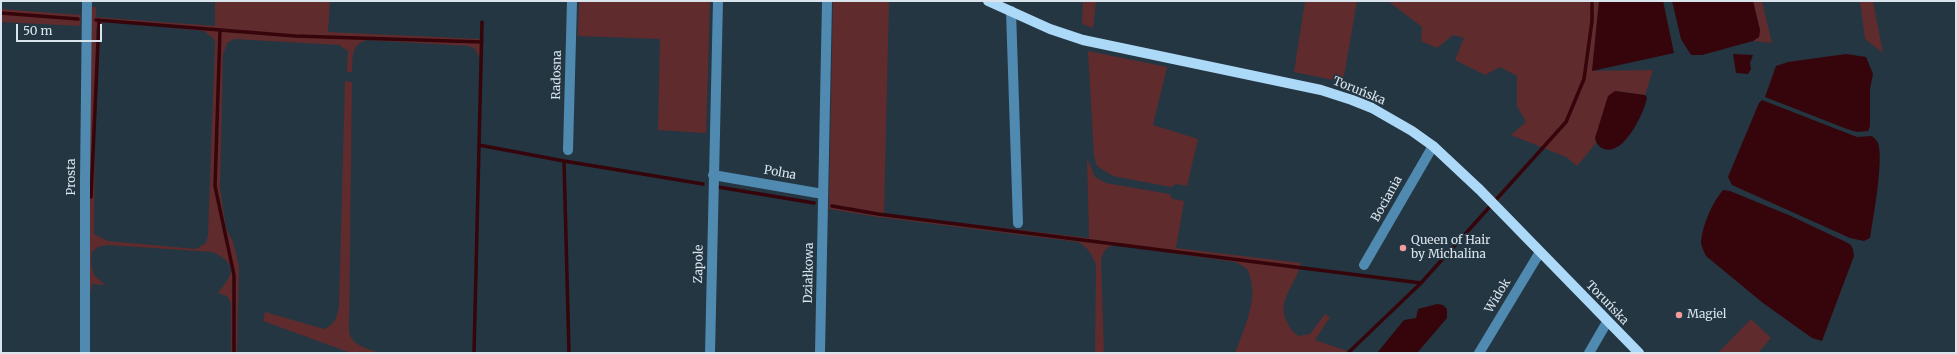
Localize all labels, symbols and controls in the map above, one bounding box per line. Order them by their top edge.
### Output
scale bar [18,16,104,42]
text: 50 m [23,23,52,38]
street label: Radosna [549,50,565,100]
street label: Toruńska [1331,74,1387,108]
street label: Prosta [65,159,79,195]
street label: Polna [763,163,797,183]
street label: Bociania [1369,174,1405,224]
place label: Queen of Hair by Michalina [1411,234,1490,262]
street label: Działkowa [801,242,817,304]
marker: Queen of Hair by Michalina [1398,243,1408,253]
street label: Zapole [691,244,707,284]
street label: Widok [1482,276,1514,316]
street label: Toruńska [1583,278,1631,328]
place label: Magiel [1687,308,1726,322]
marker: Magiel [1674,310,1684,320]

